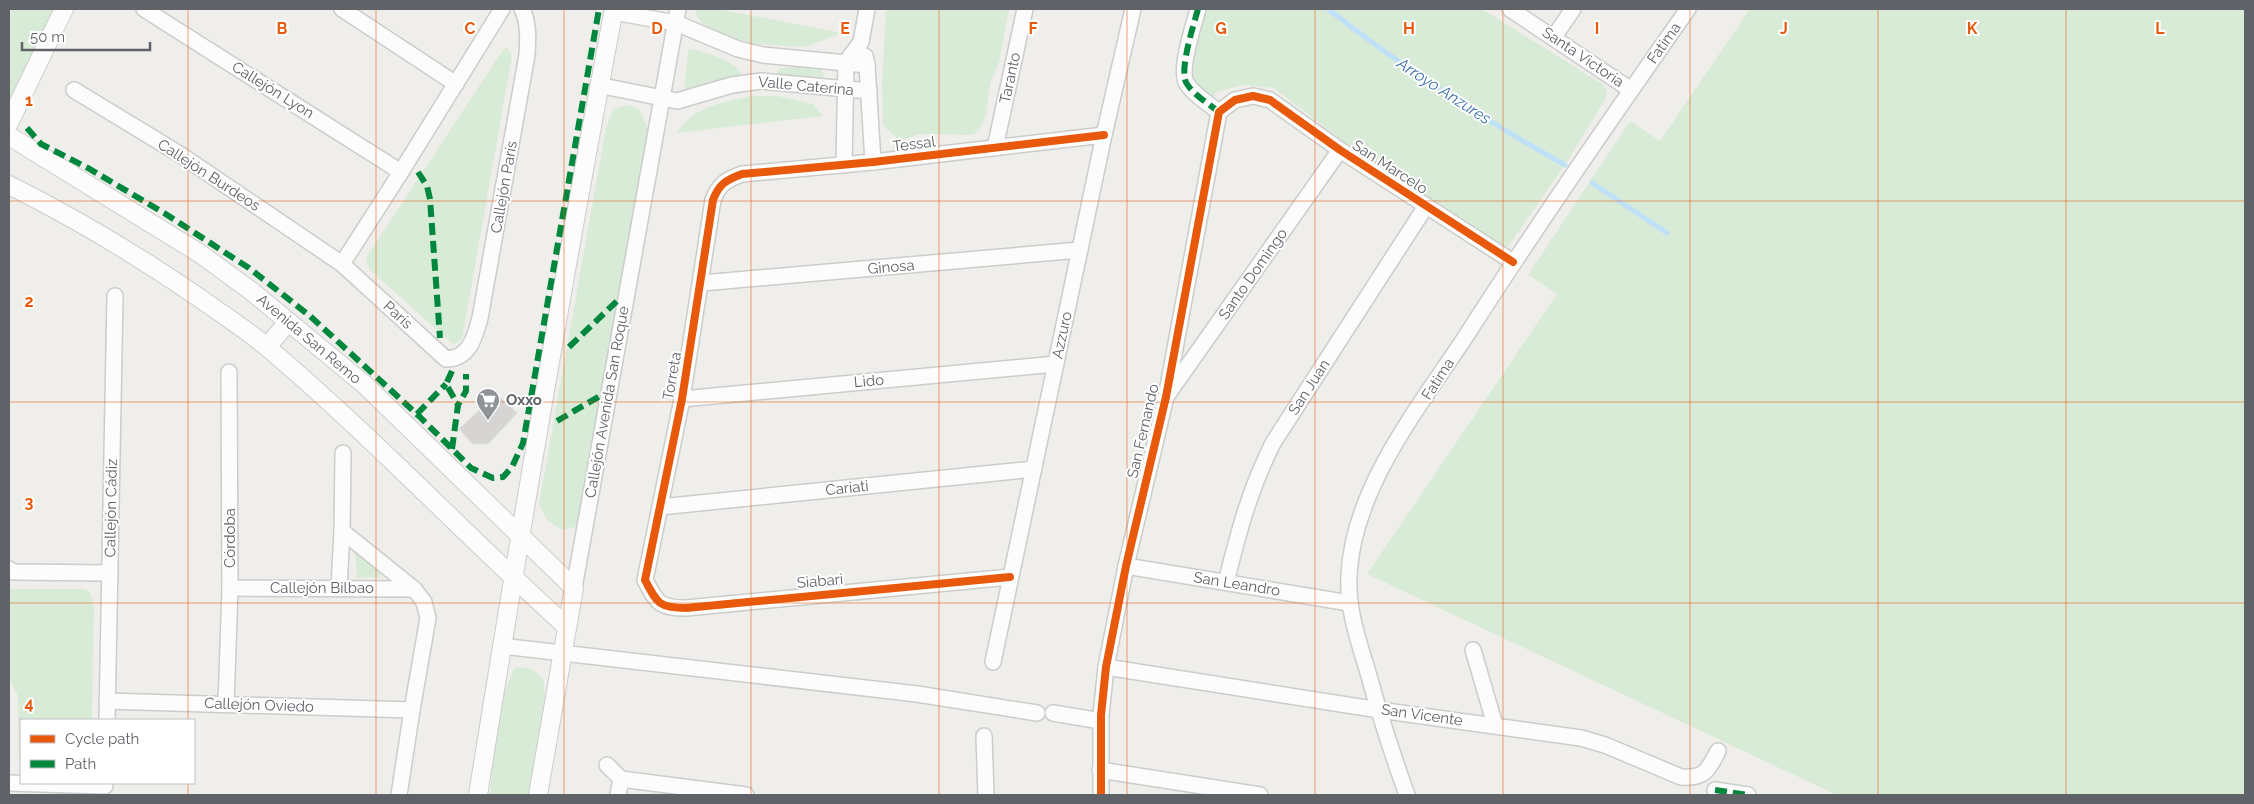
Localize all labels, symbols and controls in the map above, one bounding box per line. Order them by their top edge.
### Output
text: B [277,19,288,38]
text: C [465,19,476,38]
text: D [651,19,663,38]
text: E [840,19,850,38]
text: F [1028,19,1038,38]
text: G [1215,19,1227,38]
text: H [1403,19,1415,38]
text: I [1595,19,1599,38]
street label: Fatima [1643,19,1685,67]
text: J [1780,19,1788,38]
text: K [1967,19,1978,38]
text: L [2155,19,2165,38]
scale bar [22,20,150,52]
street label: Santa Victoria [1539,23,1627,91]
text: 50 m [30,28,65,46]
street label: Taranto [996,51,1024,105]
water label: Arroyo Anzures [1393,53,1495,129]
street label: Callejón Lyon [229,58,317,122]
street label: Valle Caterina [757,73,855,99]
text: 1 [25,91,33,110]
street label: Tessal [892,132,937,156]
street label: Callejón Burdeos [154,135,264,215]
street label: San Marcelo [1349,136,1431,198]
street label: Callejón París [487,139,521,235]
street label: Santo Domingo [1215,225,1291,323]
street label: Ginosa [867,256,915,278]
street label: Avenida San Remo [253,290,365,388]
text: 2 [24,292,34,311]
street label: París [380,297,416,333]
street label: Callejón Avenida San Roque [581,304,633,499]
street label: Azzuro [1048,310,1076,360]
street label: Torreta [659,350,685,402]
street label: Fatima [1418,355,1458,403]
street label: San Juan [1284,356,1334,418]
street label: Lido [853,371,885,391]
street label: San Fernando [1123,382,1163,480]
supermarket icon: Oxxo [475,387,501,421]
place label: Oxxo [506,391,542,409]
street label: Callejón Cádiz [101,458,121,558]
street label: Cariati [824,477,870,499]
text: 3 [25,493,34,512]
street label: Córdoba [221,508,239,568]
street label: San Leandro [1192,568,1282,600]
street label: Siabari [796,570,844,592]
street label: Callejón Bilbao [270,579,374,597]
text: 4 [24,694,34,713]
street label: Callejón Oviedo [204,694,314,716]
street label: San Vicente [1380,700,1464,730]
legend [20,719,195,784]
text: Cycle path [65,730,139,748]
text: Path [65,755,96,773]

